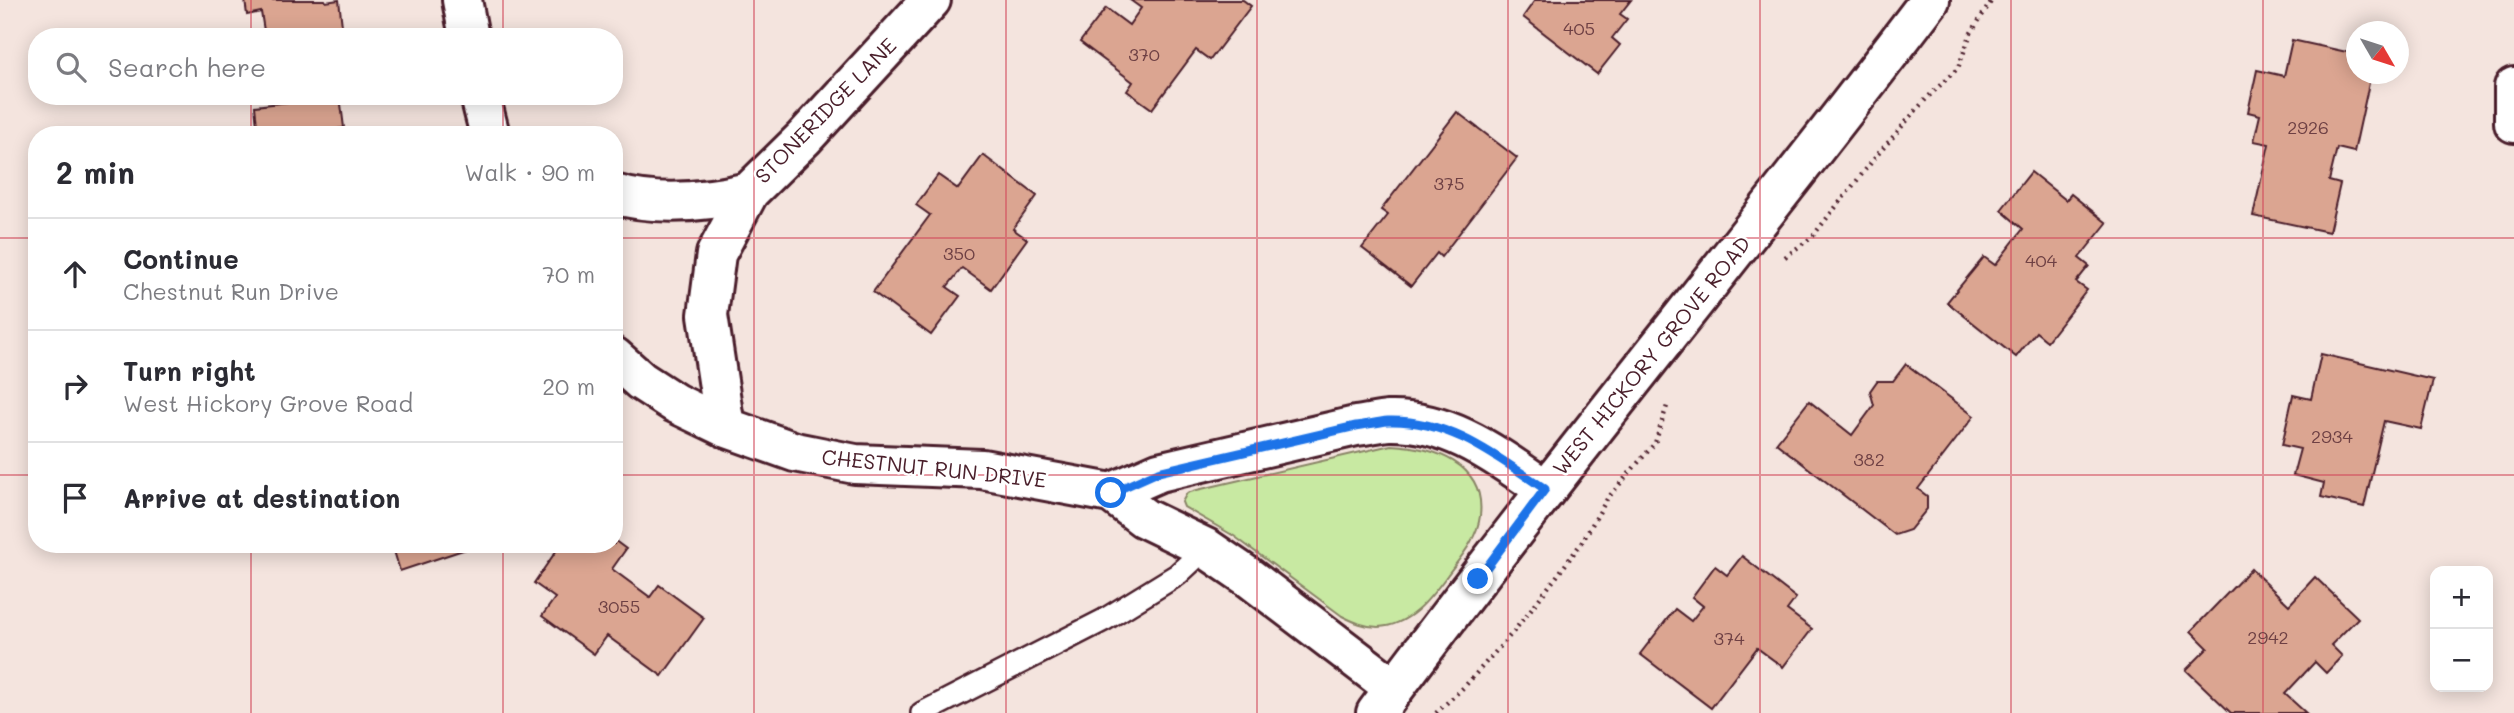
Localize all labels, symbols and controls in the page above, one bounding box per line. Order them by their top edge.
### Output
house number: 405 [1563,16,1595,40]
north arrow [2346,21,2409,84]
search box [28,28,623,105]
street label: STONERIDGE LANE [748,31,901,188]
house number: 370 [1128,42,1160,66]
icon: search [52,48,90,86]
text: Search here [108,50,266,84]
house number: 2926 [2287,115,2329,139]
text: 2 min [56,152,135,192]
text: Walk · 90 m [464,157,595,187]
house number: 375 [1433,171,1465,195]
street label: WEST HICKORY GROVE ROAD [1546,230,1756,480]
house number: 350 [943,241,975,265]
text: Continue [123,242,239,276]
house number: 404 [2025,248,2058,272]
icon: ahead [56,255,94,293]
text: 70 m [542,259,595,289]
text: Chestnut Run Drive [123,276,339,306]
text: Turn right [123,354,256,388]
icon: right [56,367,94,405]
text: 20 m [542,371,595,401]
text: West Hickory Grove Road [123,388,413,418]
house number: 2934 [2311,424,2353,448]
street label: CHESTNUT RUN DRIVE [820,442,1048,493]
house number: 382 [1853,447,1885,471]
route start [1095,477,1126,508]
icon: arrive [56,479,94,517]
text: Arrive at destination [123,481,400,515]
route end [1462,563,1493,594]
map controls [2430,566,2493,692]
button: + [2430,566,2493,629]
house number: 3055 [598,594,640,618]
house number: 2942 [2247,625,2289,649]
house number: 374 [1713,626,1745,650]
button: − [2430,629,2493,692]

